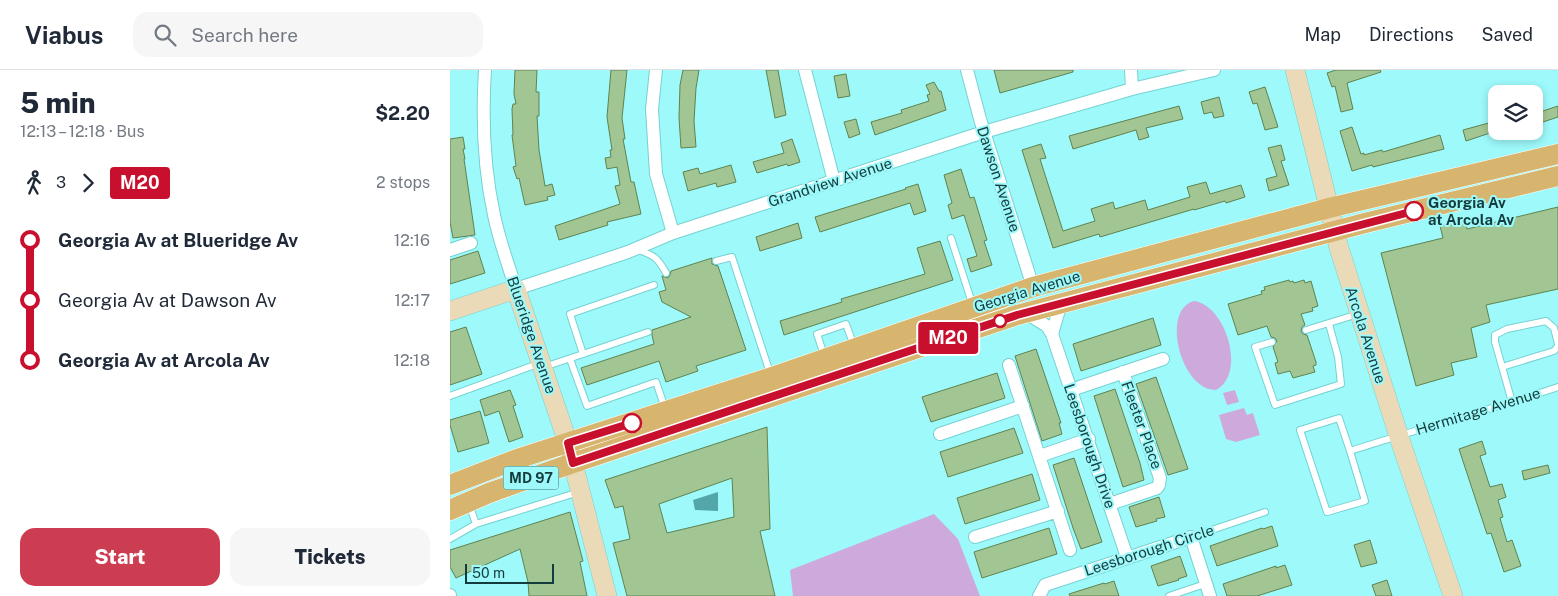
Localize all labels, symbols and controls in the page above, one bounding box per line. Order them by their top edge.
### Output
search box [133,12,483,57]
text: Viabus [25,21,103,49]
icon: search [151,21,179,49]
text: Search here [191,24,298,46]
text: Map [1304,24,1341,45]
text: Directions [1369,24,1454,45]
text: Saved [1482,24,1533,45]
map controls [1488,85,1543,140]
button: layers [1488,85,1543,140]
text: 5 min [20,86,95,119]
text: $2.20 [375,102,430,124]
text: 12:13 – 12:18 · Bus [20,122,144,141]
street label: Dawson Avenue [974,124,1024,234]
street label: Grandview Avenue [766,154,894,210]
icon: walk [20,169,48,197]
icon: forward [74,169,102,197]
text: M20 [120,172,160,193]
text: 3 [56,173,66,192]
text: 2 stops [376,173,430,192]
place label: Georgia Av at Arcola Av [1428,194,1514,228]
marker: Georgia Av at Arcola Av [1404,201,1424,221]
text: Georgia Av at Blueridge Av [58,229,298,251]
text: 12:16 [394,231,430,250]
street label: Georgia Avenue [972,267,1082,315]
street label: Blueridge Avenue [504,274,560,396]
street label: Arcola Avenue [1342,284,1390,386]
text: Georgia Av at Dawson Av [58,289,277,311]
text: 12:17 [394,291,430,310]
unlabelled marker [993,314,1007,328]
line badge: M20 [919,322,977,354]
text: M20 [928,327,968,348]
text: Georgia Av at Arcola Av [58,349,270,371]
text: 12:18 [393,351,430,370]
street label: Fleeter Place [1118,379,1166,471]
street label: Leesborough Drive [1061,381,1119,511]
street label: Hermitage Avenue [1414,384,1542,438]
unlabelled marker [622,413,642,433]
road number: MD 97 [504,466,558,489]
street label: Leesborough Circle [1082,521,1216,579]
button: Start [20,528,220,586]
button: Tickets [230,528,430,586]
scale bar [465,561,554,584]
text: 50 m [472,565,505,581]

